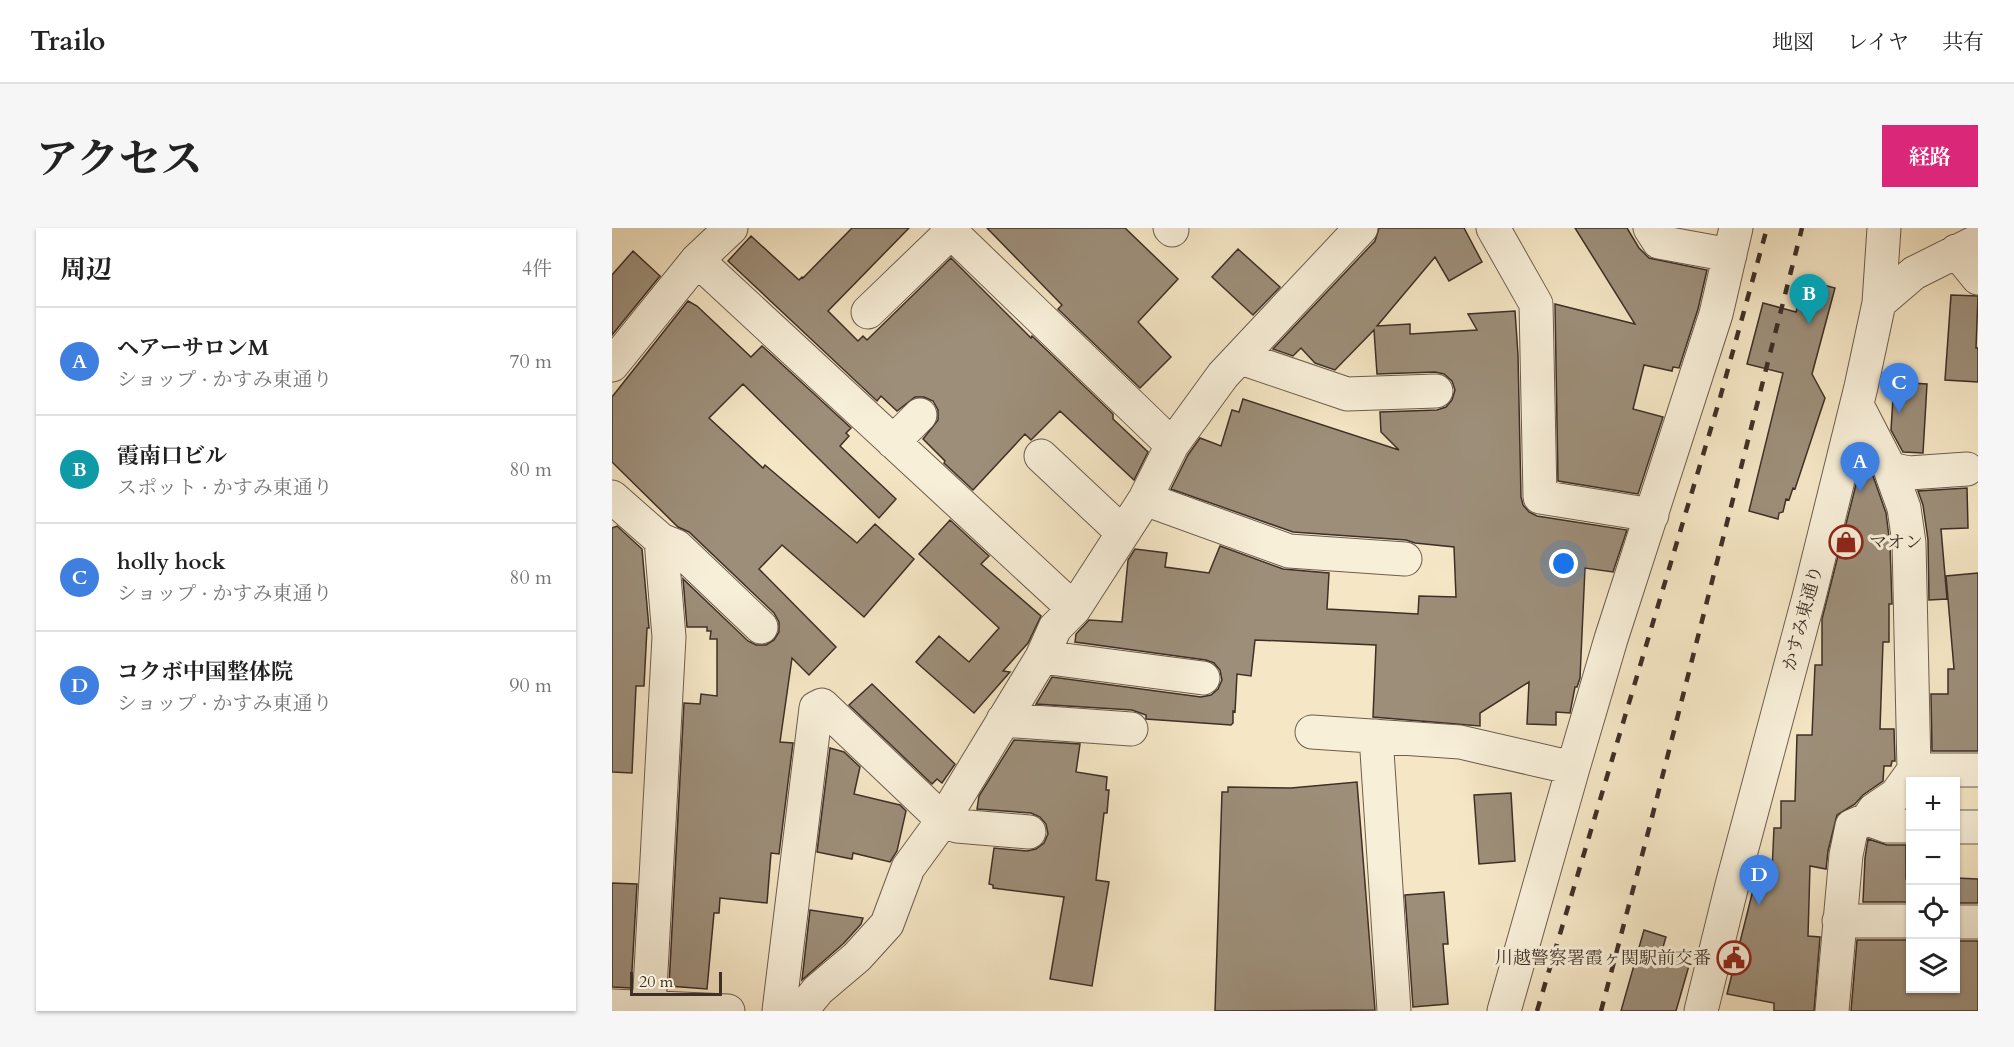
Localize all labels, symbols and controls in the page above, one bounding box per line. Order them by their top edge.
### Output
text: Trailo [30,22,105,60]
text: 地図 [1772,28,1814,57]
text: レイヤ [1847,28,1909,57]
text: 共有 [1942,28,1984,57]
button: 経路 [1882,125,1978,187]
text: アクセス [36,131,203,188]
text: 周辺 [60,252,112,287]
text: 4件 [522,255,552,282]
pin: B [1790,274,1828,324]
text: ヘアーサロンM [117,333,269,363]
text: A [72,348,87,375]
text: 70 m [509,348,552,375]
pin: C [1880,364,1918,413]
text: ショップ · かすみ東通り [117,366,332,393]
text: 霞南口ビル [117,441,227,471]
pin: A [1840,442,1880,492]
text: B [72,456,87,483]
text: 80 m [509,456,552,483]
text: スポット · かすみ東通り [117,474,333,501]
shop icon: マオン [1828,524,1864,560]
place label: マオン [1869,530,1923,555]
text: holly hock [117,547,226,577]
your location [1549,549,1578,578]
street label: かすみ東通り [1777,563,1829,673]
text: C [72,564,87,591]
text: 80 m [509,564,552,591]
text: ショップ · かすみ東通り [117,580,332,607]
text: コクボ中国整体院 [117,657,293,687]
text: D [71,672,88,699]
text: 90 m [509,672,552,699]
text: ショップ · かすみ東通り [117,690,332,717]
map controls [1906,777,1960,993]
button: + [1906,777,1960,831]
button: − [1906,831,1960,885]
pin: D [1740,856,1778,905]
button: locate [1906,885,1960,939]
button: layers [1906,939,1960,993]
public building icon: 川越警察署霞ヶ関駅前交番 [1716,940,1752,976]
place label: 川越警察署霞ヶ関駅前交番 [1495,946,1711,971]
scale bar [630,969,722,996]
text: 20 m [639,971,673,993]

